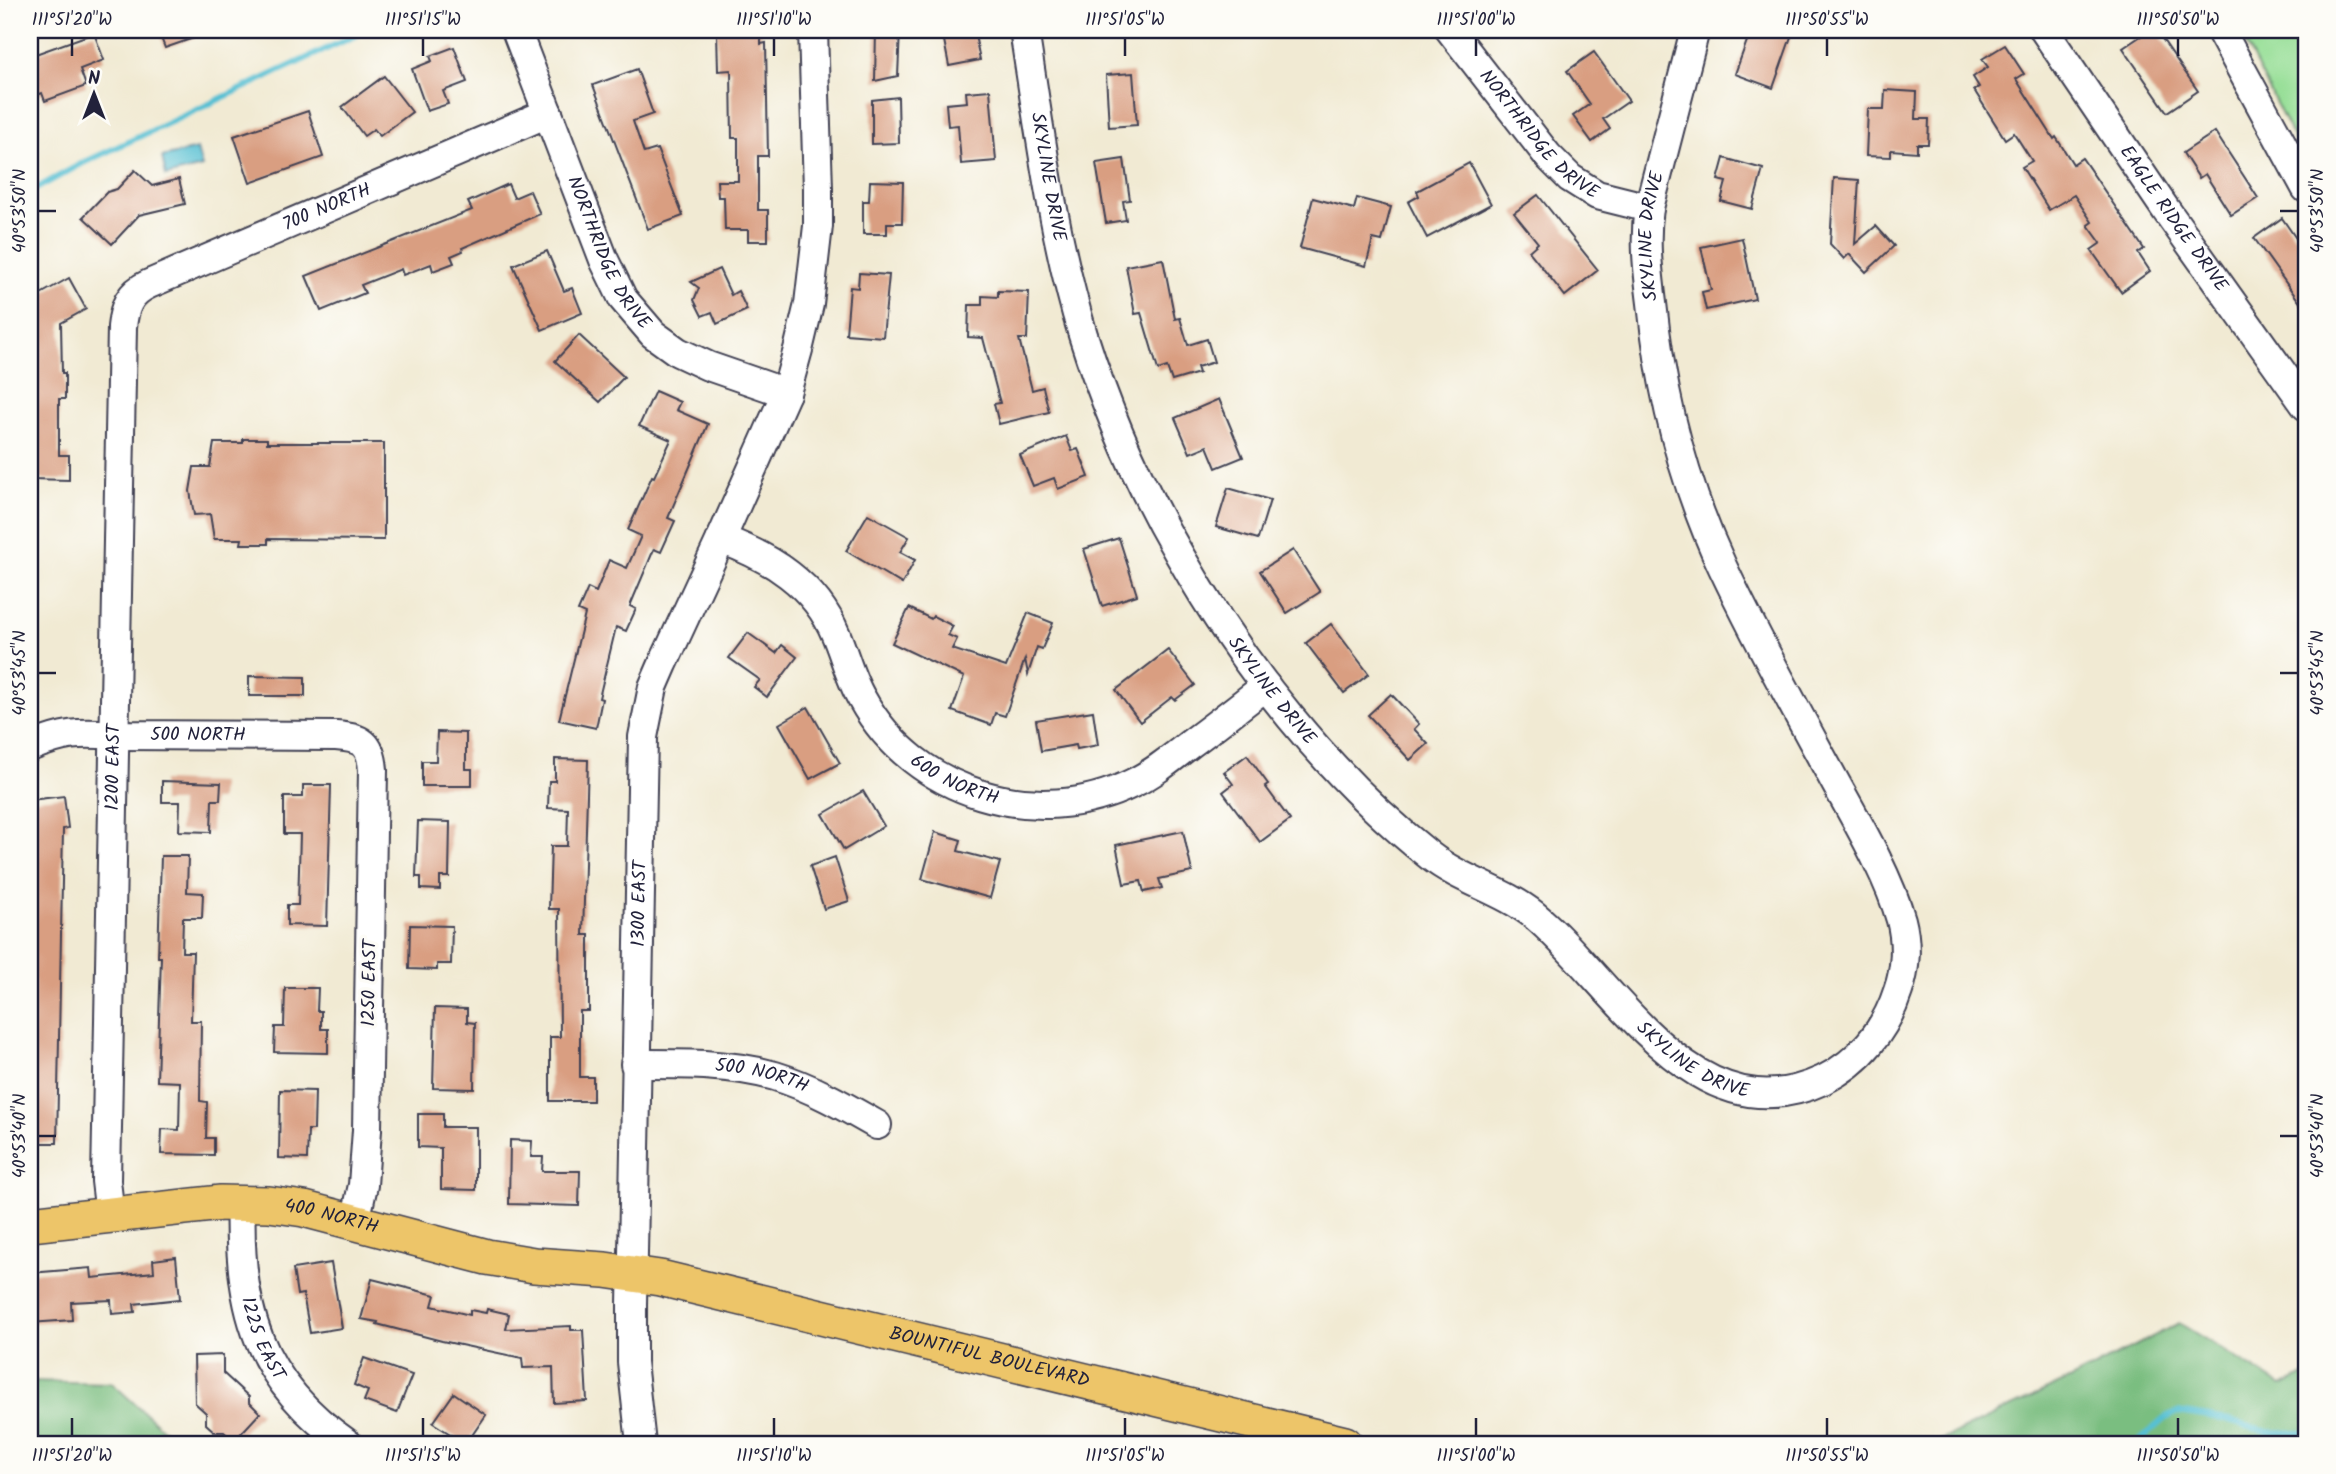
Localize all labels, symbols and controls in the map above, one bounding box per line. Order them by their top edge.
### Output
text: 111°51'20"W [32,6,112,35]
text: 111°51'15"W [385,6,461,35]
text: 111°51'10"W [736,6,812,35]
text: 111°51'05"W [1085,6,1165,35]
text: 111°51'00"W [1436,6,1516,35]
text: 111°50'55"W [1785,6,1869,35]
text: 111°50'50"W [2136,6,2220,35]
north arrow [60,60,130,130]
street label: NORTHRIDGE DRIVE [1471,63,1605,208]
text: N [88,64,100,94]
street label: SKYLINE DRIVE [1022,110,1074,245]
street label: EAGLE RIDGE DRIVE [2111,139,2236,299]
street label: SKYLINE DRIVE [1632,167,1673,303]
text: 40°53'50"N [6,169,35,253]
text: 40°53'50"N [2304,169,2333,253]
street label: NORTHRIDGE DRIVE [558,172,659,337]
street label: 700 NORTH [278,175,376,240]
text: 40°53'45"N [6,630,35,716]
text: 40°53'45"N [2304,630,2333,716]
street label: SKYLINE DRIVE [1220,631,1324,753]
street label: 500 NORTH [150,720,246,751]
street label: 1200 EAST [98,722,130,811]
street label: 600 NORTH [903,747,1002,814]
street label: 1300 EAST [624,858,656,947]
street label: 1250 EAST [354,937,386,1027]
street label: SKYLINE DRIVE [1629,1014,1753,1107]
street label: 500 NORTH [714,1051,813,1102]
text: 40°53'40"N [6,1094,35,1178]
text: 40°53'40"N [2304,1094,2333,1178]
street label: 400 NORTH [283,1191,382,1243]
street label: 1225 EAST [232,1294,294,1389]
street label: BOUNTIFUL BOULEVARD [886,1319,1093,1397]
text: 111°51'20"W [32,1442,112,1471]
text: 111°51'15"W [385,1442,461,1471]
text: 111°51'10"W [736,1442,812,1471]
text: 111°51'05"W [1085,1442,1165,1471]
text: 111°51'00"W [1436,1442,1516,1471]
text: 111°50'55"W [1785,1442,1869,1471]
text: 111°50'50"W [2136,1442,2220,1471]

